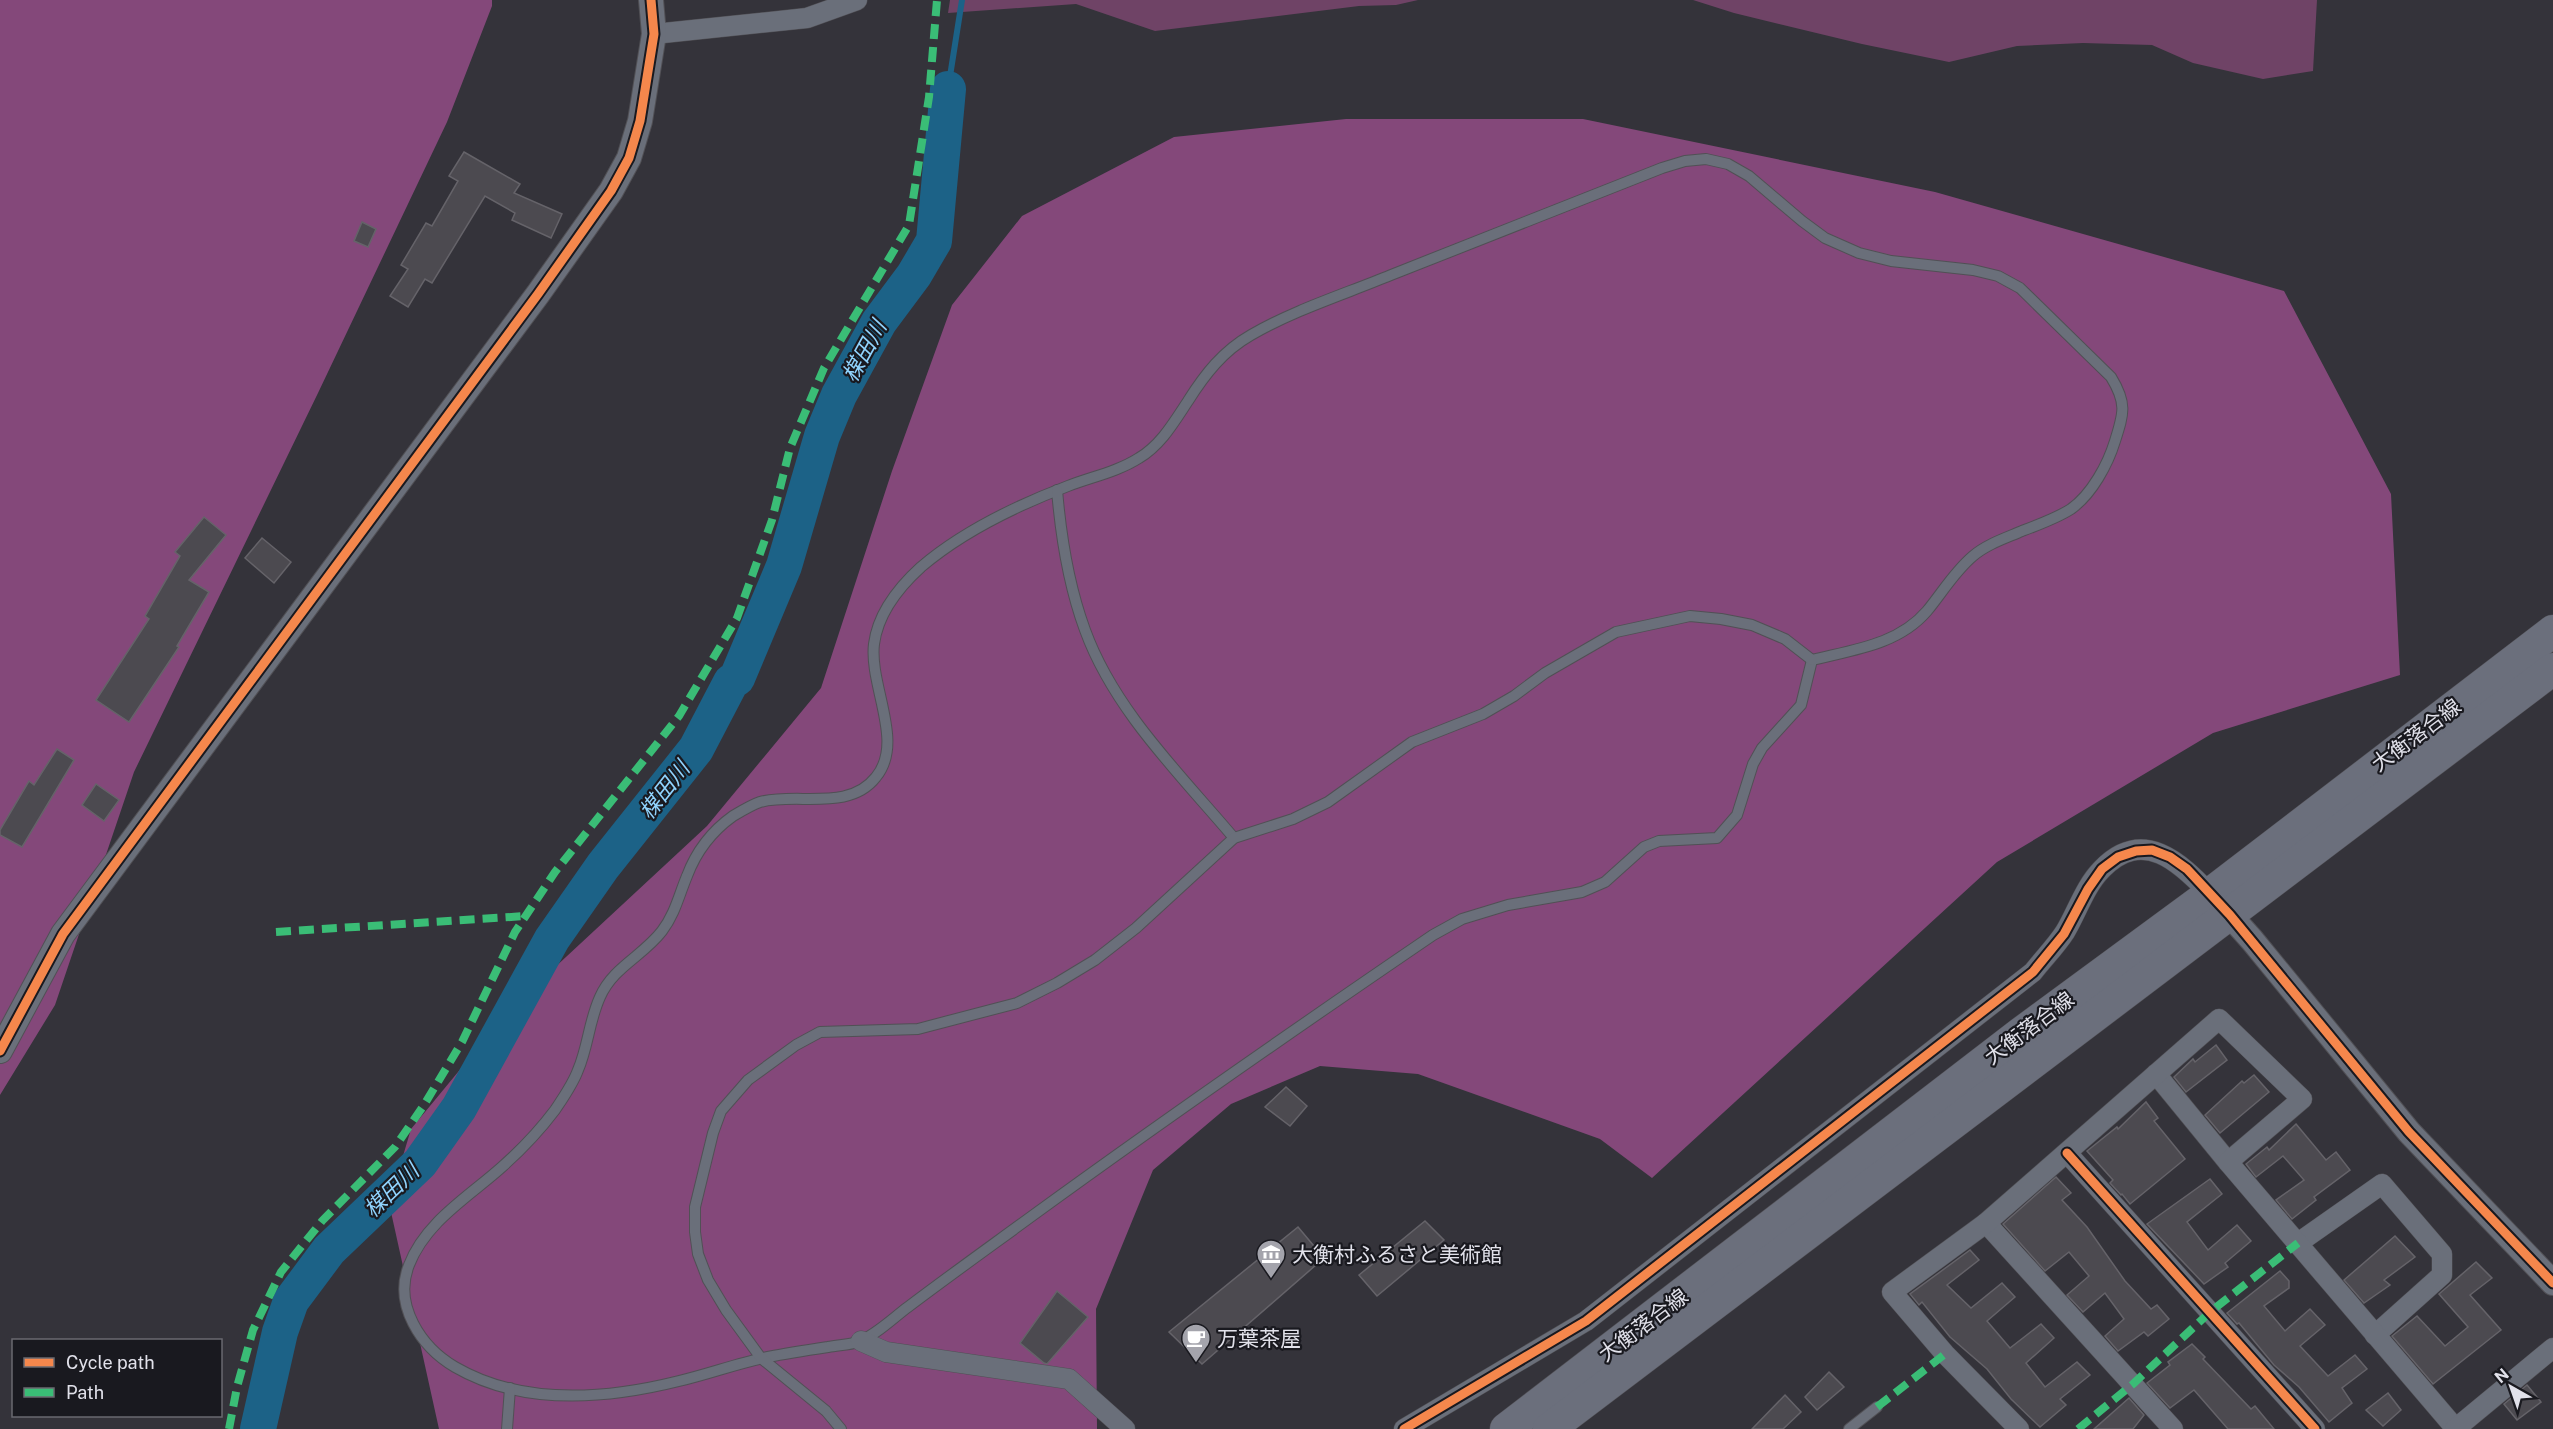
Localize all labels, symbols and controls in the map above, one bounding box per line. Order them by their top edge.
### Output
water label: 楳田川 [837,314,892,386]
street label: 大衡落合線 [2367,693,2465,777]
water label: 楳田川 [633,754,696,824]
street label: 大衡落合線 [1980,986,2078,1070]
water label: 楳田川 [358,1156,425,1222]
museum icon: 大衡村ふるさと美術館 [1255,1238,1287,1280]
place label: 大衡村ふるさと美術館 [1292,1242,1502,1267]
street label: 大衡落合線 [1594,1283,1692,1367]
cafe icon: 万葉茶屋 [1180,1322,1212,1364]
place label: 万葉茶屋 [1217,1326,1301,1351]
legend [12,1339,222,1417]
text: Cycle path [66,1352,155,1373]
north arrow [2481,1357,2541,1417]
text: N [2491,1365,2513,1387]
text: Path [66,1382,104,1403]

